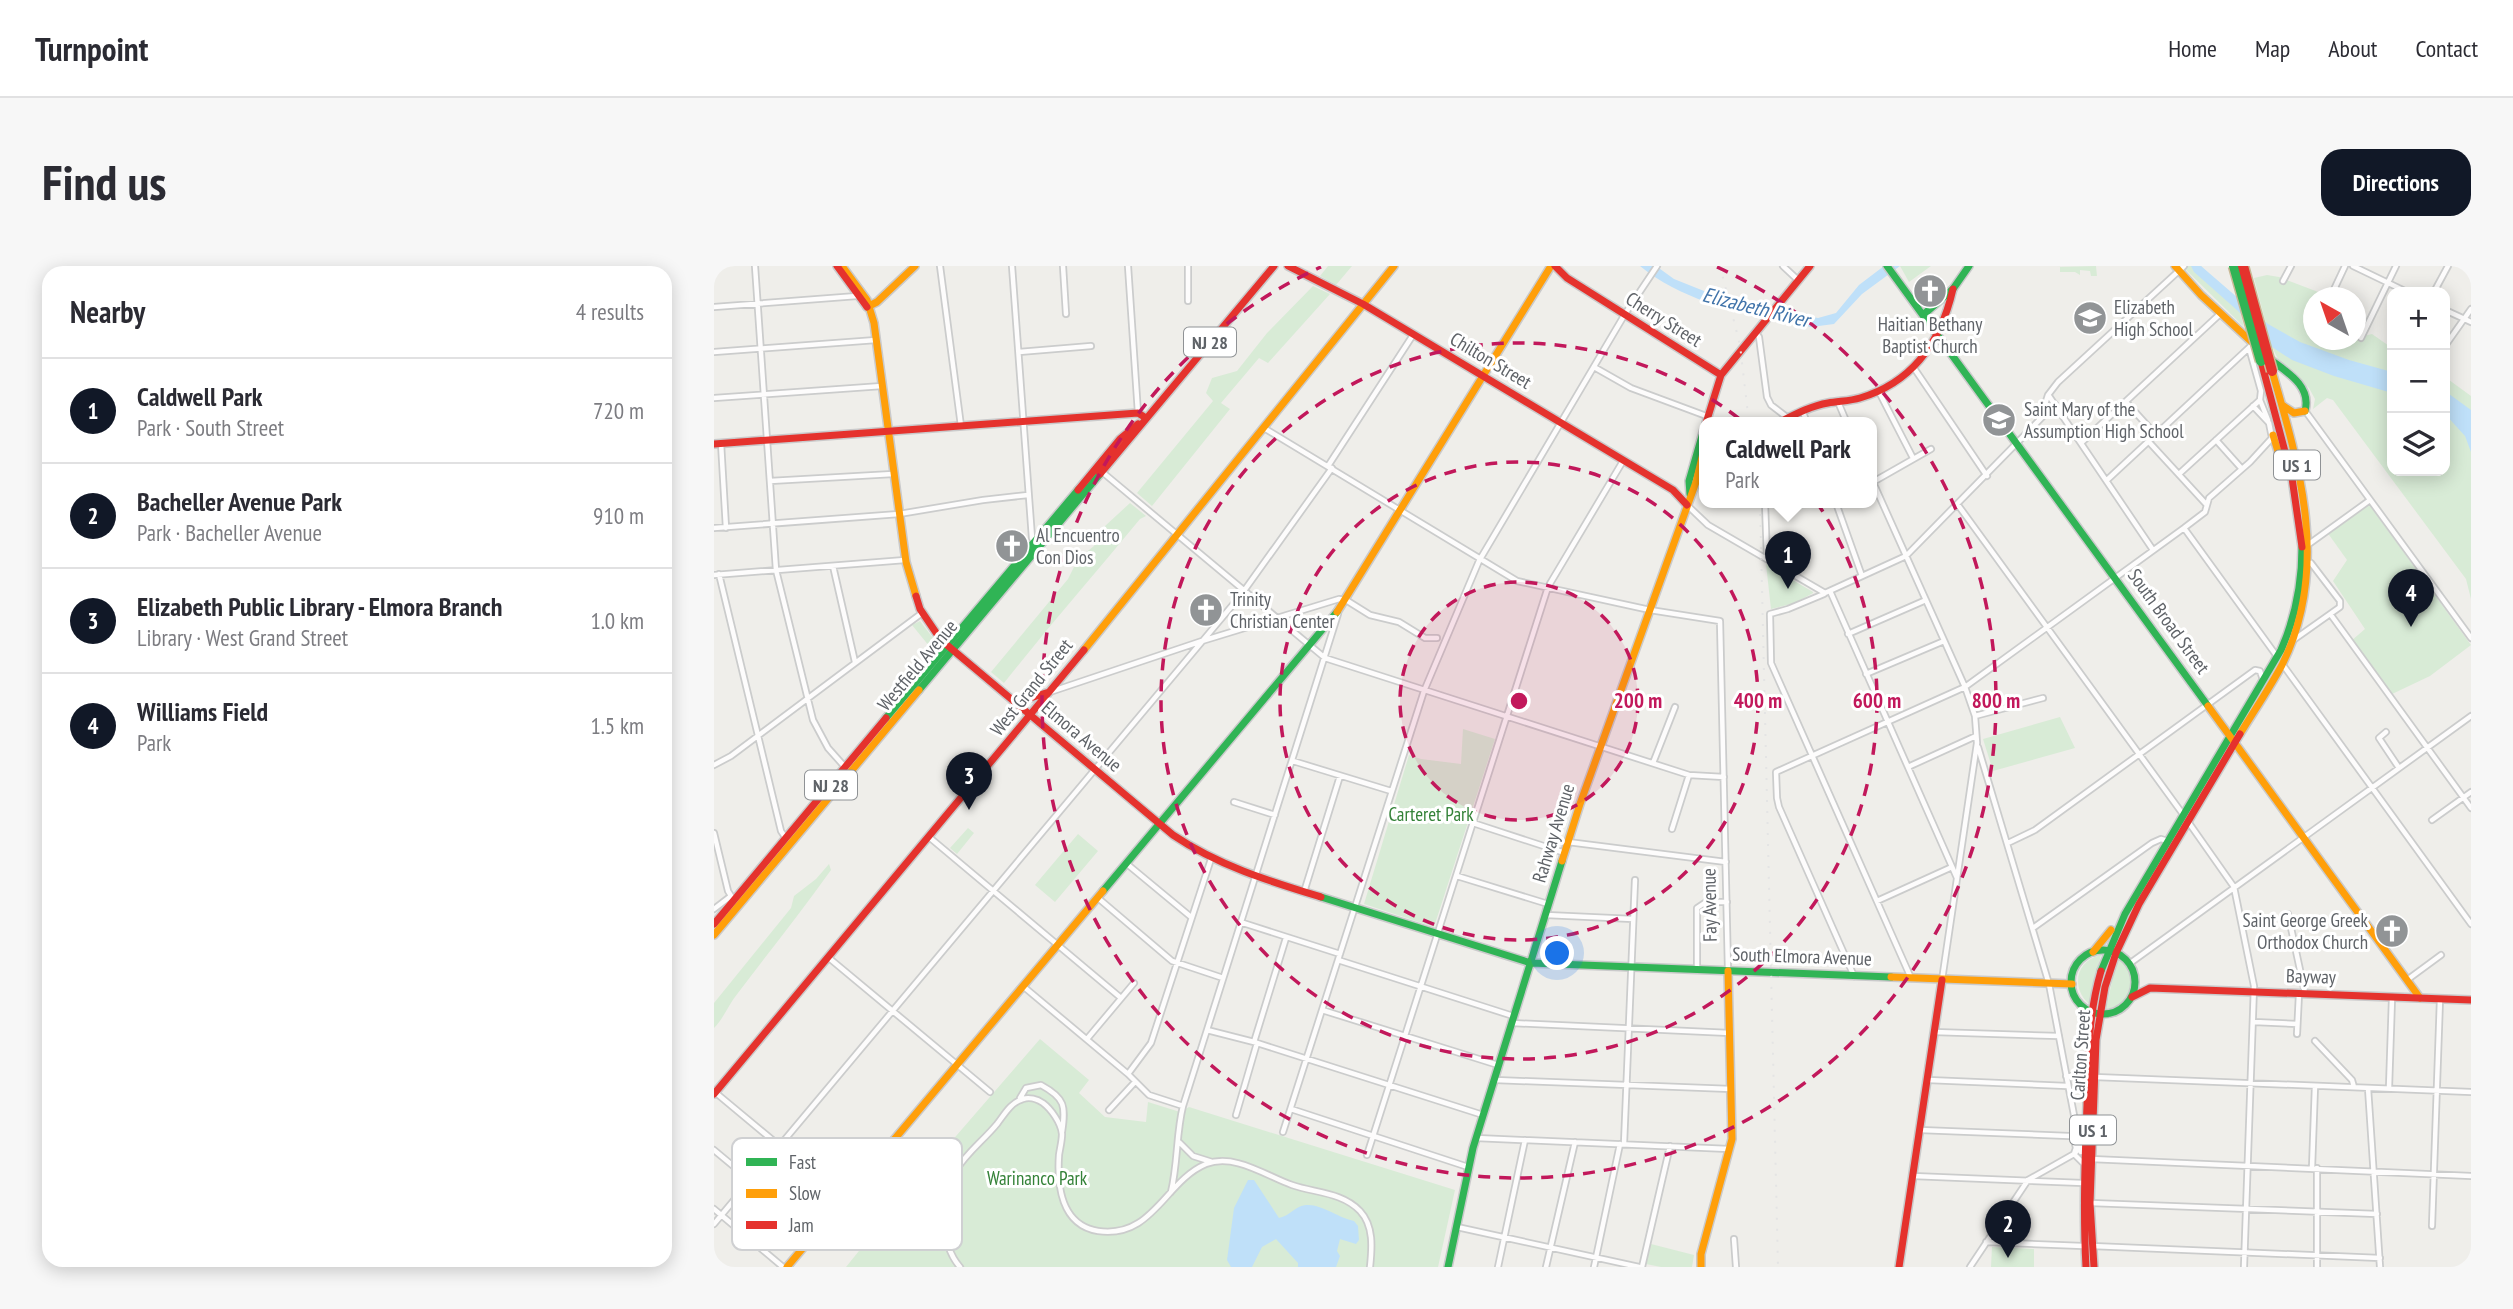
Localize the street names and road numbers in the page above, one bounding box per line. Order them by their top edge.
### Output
street label: Cherry Street [1621,286,1707,352]
street label: Chilton Street [1446,326,1537,394]
road number: NJ 28 [1184,328,1236,356]
road number: US 1 [2274,450,2320,480]
street label: South Broad Street [2123,564,2216,679]
street label: Westfield Avenue [872,614,962,716]
street label: West Grand Street [985,633,1078,740]
street label: Elmora Avenue [1037,695,1127,777]
road number: NJ 28 [805,770,857,800]
street label: Rahway Avenue [1527,781,1579,885]
street label: Fay Avenue [1696,868,1722,942]
street label: South Elmora Avenue [1732,942,1872,970]
street label: Bayway [2286,963,2337,989]
street label: Carlton Street [2065,1008,2095,1101]
road number: US 1 [2070,1116,2116,1144]

